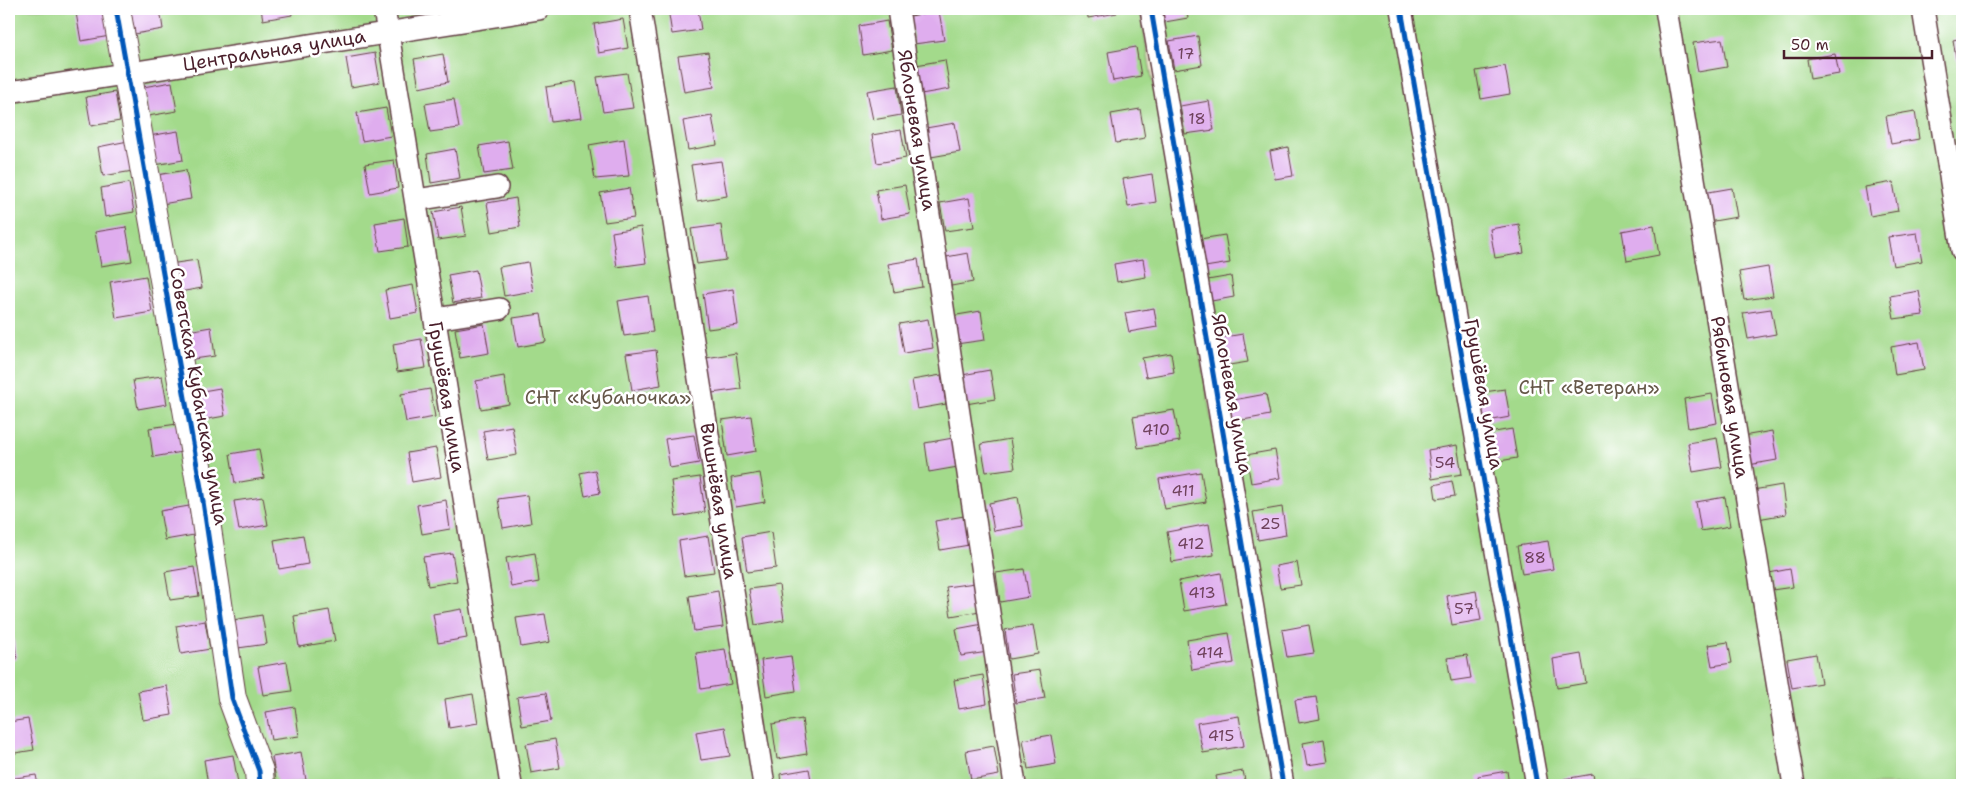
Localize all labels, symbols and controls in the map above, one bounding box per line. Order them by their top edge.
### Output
street label: Центральная улица [181,23,367,77]
scale bar [1784,28,1931,60]
text: 50 m [1791,35,1829,55]
house number: 17 [1177,43,1195,64]
street label: Яблоневая улица [892,48,942,213]
house number: 18 [1188,108,1206,129]
street label: Советская Кубанская улица [164,265,234,527]
street label: Яблоневая улица [1206,312,1258,477]
street label: Рябиновая улица [1705,314,1755,480]
street label: Грушёвая улица [1458,317,1510,472]
street label: Грушёвая улица [423,320,471,475]
park label: СНТ «Ветеран» [1518,375,1660,400]
park label: СНТ «Кубаночка» [525,385,691,410]
house number: 410 [1142,419,1170,440]
street label: Вишнёвая улица [694,421,744,581]
house number: 54 [1435,452,1455,473]
house number: 411 [1171,480,1195,501]
house number: 25 [1260,513,1280,534]
house number: 412 [1177,533,1205,554]
house number: 88 [1524,547,1546,568]
house number: 413 [1188,582,1216,603]
house number: 57 [1454,598,1474,619]
house number: 414 [1196,642,1224,663]
house number: 415 [1208,725,1234,746]

